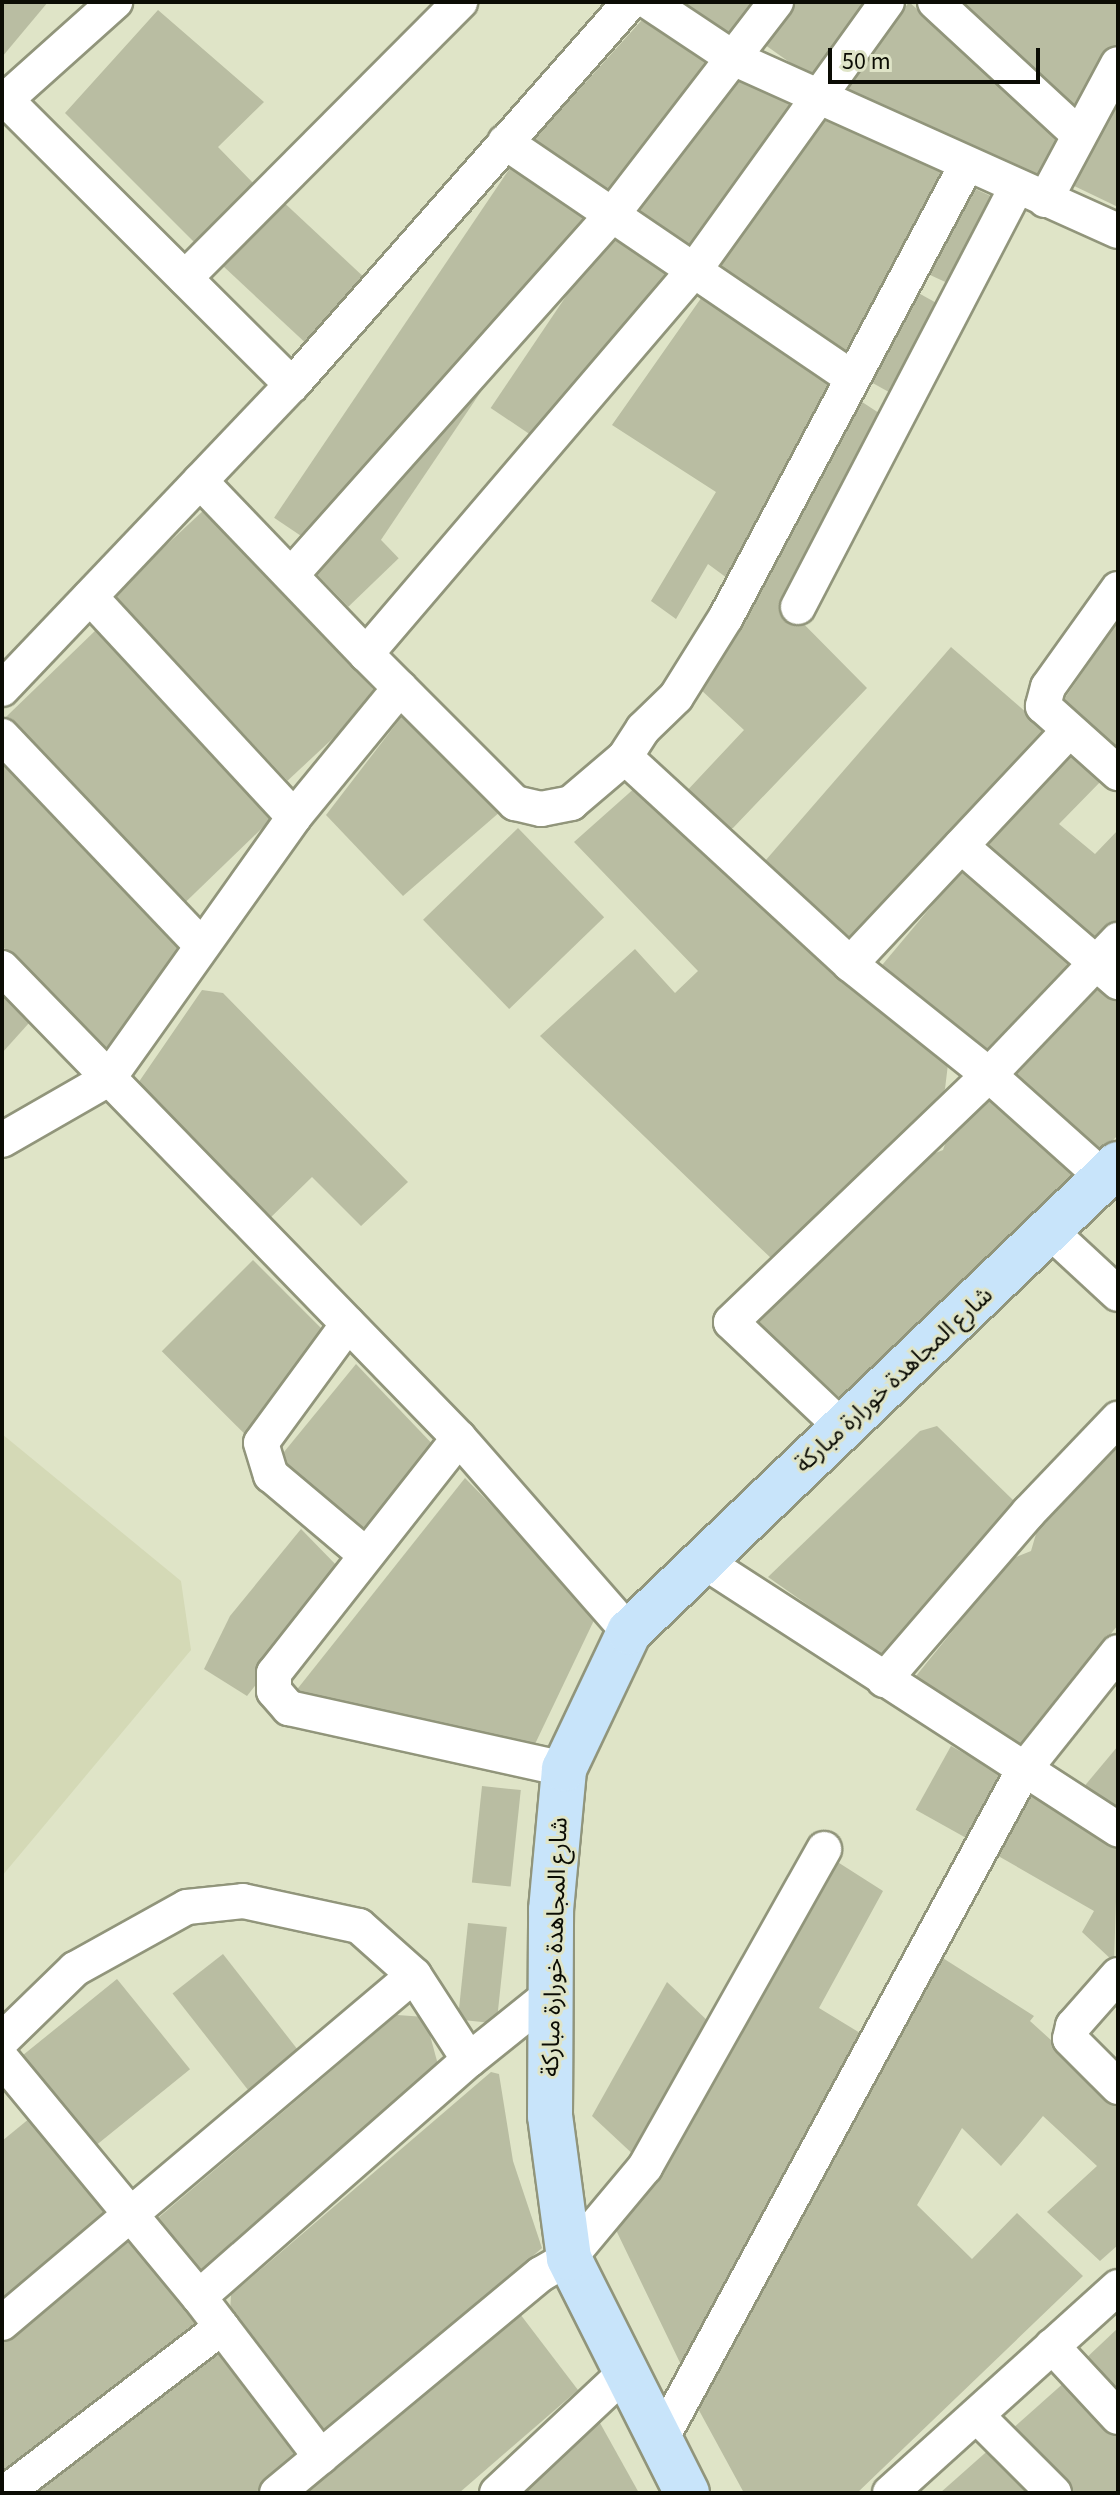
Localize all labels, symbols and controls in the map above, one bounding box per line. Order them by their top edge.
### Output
scale bar [832,32,1044,82]
text: 50 m [842,44,891,79]
street label: شارع المجاهدة خورارة مباركة [789,1281,999,1479]
street label: شارع المجاهدة خورارة مباركة [536,1817,574,2077]

